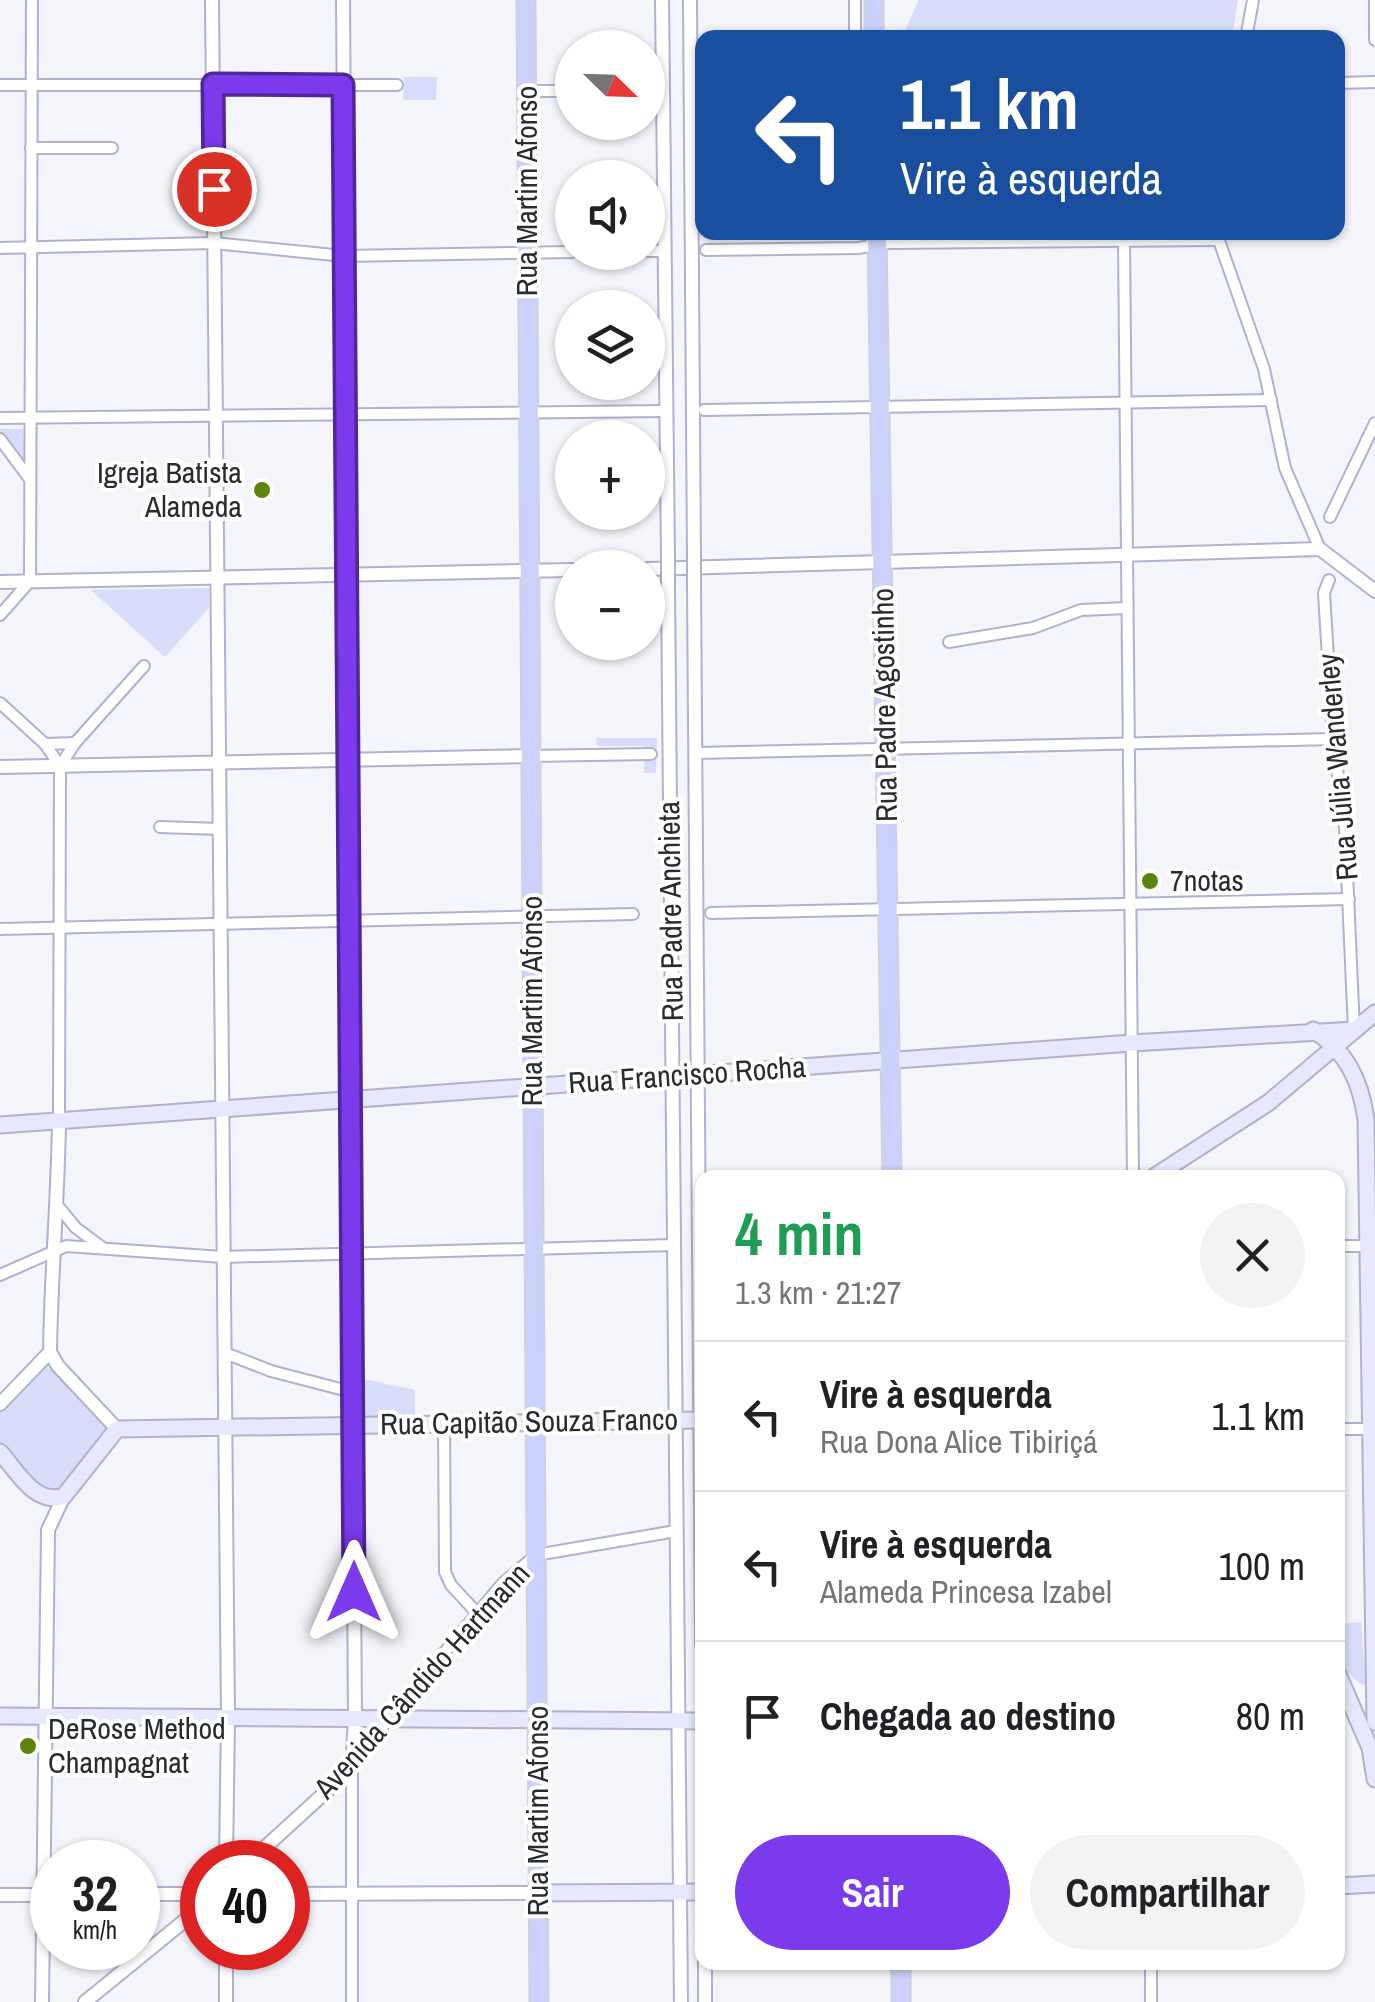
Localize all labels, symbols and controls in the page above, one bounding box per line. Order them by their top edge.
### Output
north arrow [555,30,665,140]
map controls [555,30,665,660]
text: 1.1 km [900,57,1079,151]
icon: left [735,70,865,200]
street label: Rua Martim Afonso [506,86,546,296]
pin [172,147,257,232]
text: Vire à esquerda [900,147,1162,208]
button: sound [555,160,665,270]
icon: arrive [187,162,242,217]
button: layers [555,290,665,400]
button: + [555,420,665,530]
place label: Igreja Batista Alameda [97,452,242,526]
marker: Igreja Batista Alameda [251,479,273,501]
button: − [555,550,665,660]
street label: Rua Padre Agostinho [862,588,906,822]
street label: Rua Júlia Wanderley [1307,651,1367,882]
street label: Rua Padre Anchieta [648,800,692,1021]
place label: 7notas [1170,860,1244,900]
marker: 7notas [1139,870,1161,892]
street label: Rua Martim Afonso [511,896,551,1106]
street label: Rua Francisco Rocha [567,1046,807,1102]
text: 4 min [735,1193,864,1274]
button: close [1200,1203,1305,1308]
text: 1.3 km · 21:27 [735,1271,901,1314]
text: Vire à esquerda [820,1369,1052,1420]
icon: left [735,1389,790,1444]
text: 1.1 km [1211,1391,1305,1442]
street label: Rua Capitão Souza Franco [380,1398,678,1444]
text: Rua Dona Alice Tibiriçá [820,1420,1098,1463]
text: Vire à esquerda [820,1519,1052,1570]
icon: left [735,1539,790,1594]
position arrow [302,1540,406,1644]
text: 100 m [1218,1541,1305,1592]
street label: Avenida Cândido Hartmann [304,1554,538,1808]
text: Alameda Princesa Izabel [820,1570,1112,1613]
icon: arrive [735,1689,790,1744]
text: Chegada ao destino [820,1691,1116,1742]
text: 80 m [1236,1691,1305,1742]
street label: Rua Martim Afonso [517,1706,557,1916]
place label: DeRose Method Champagnat [48,1708,226,1782]
marker: DeRose Method Champagnat [17,1735,39,1757]
button: Sair [735,1835,1010,1950]
button: Compartilhar [1030,1835,1305,1950]
speed limit sign: 40 [180,1840,310,1970]
text: 32 [72,1859,118,1927]
text: km/h [73,1913,117,1947]

